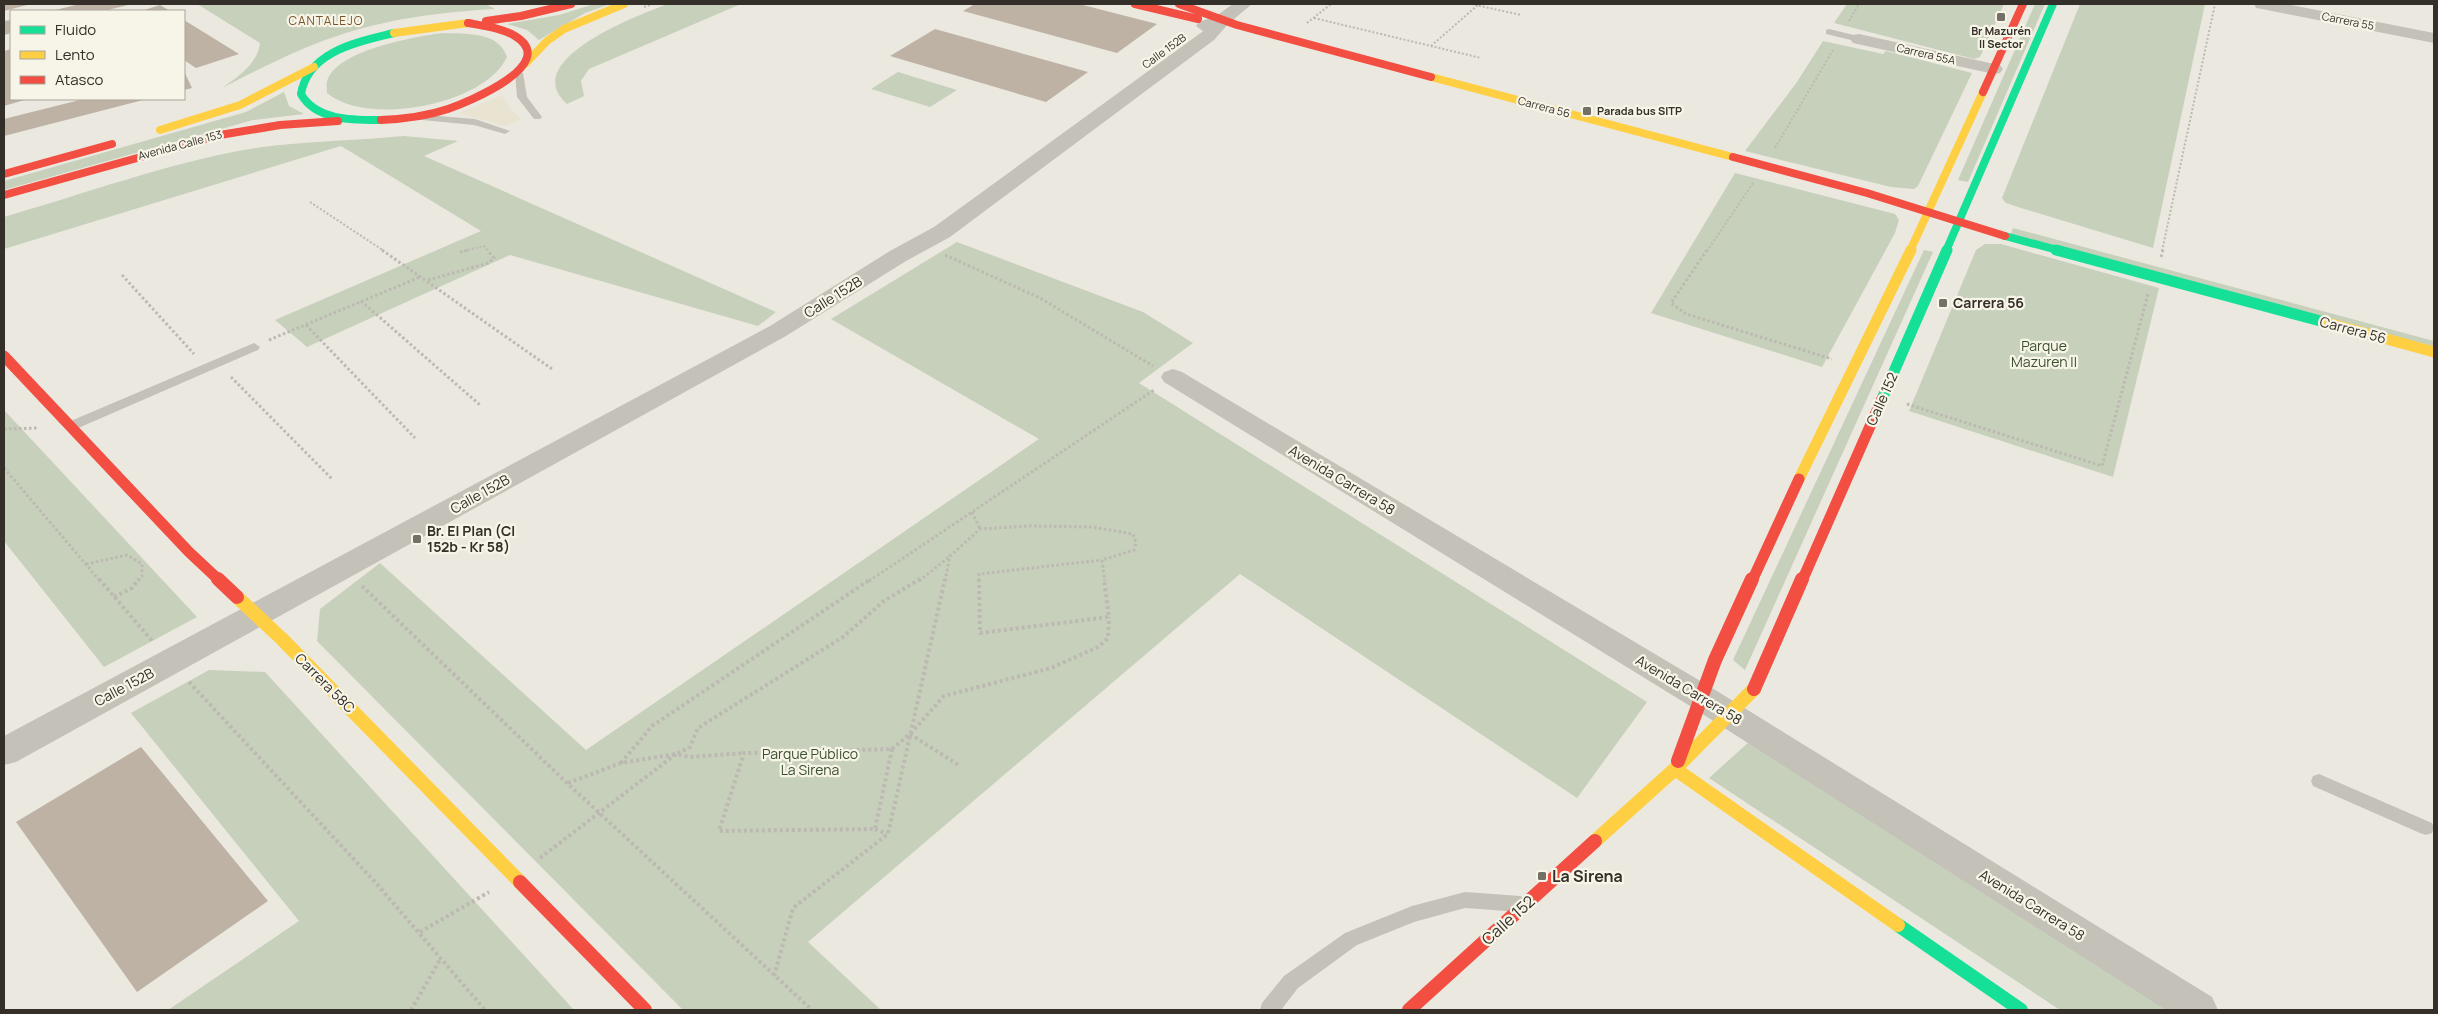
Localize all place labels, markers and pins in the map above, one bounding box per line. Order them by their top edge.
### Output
marker: Br Mazurén II Sector [1995,11,2007,23]
place label: Br Mazurén II Sector [1971,23,2031,51]
place label: Parada bus SITP [1597,103,1682,118]
marker: Parada bus SITP [1581,105,1593,117]
place label: Carrera 56 [1953,293,2024,312]
marker: Carrera 56 [1937,297,1949,309]
place label: Br. El Plan (Cl 152b - Kr 58) [427,521,515,556]
marker: Br. El Plan (Cl 152b - Kr 58) [411,533,423,545]
place label: La Sirena [1552,865,1623,887]
marker: La Sirena [1536,870,1548,882]

